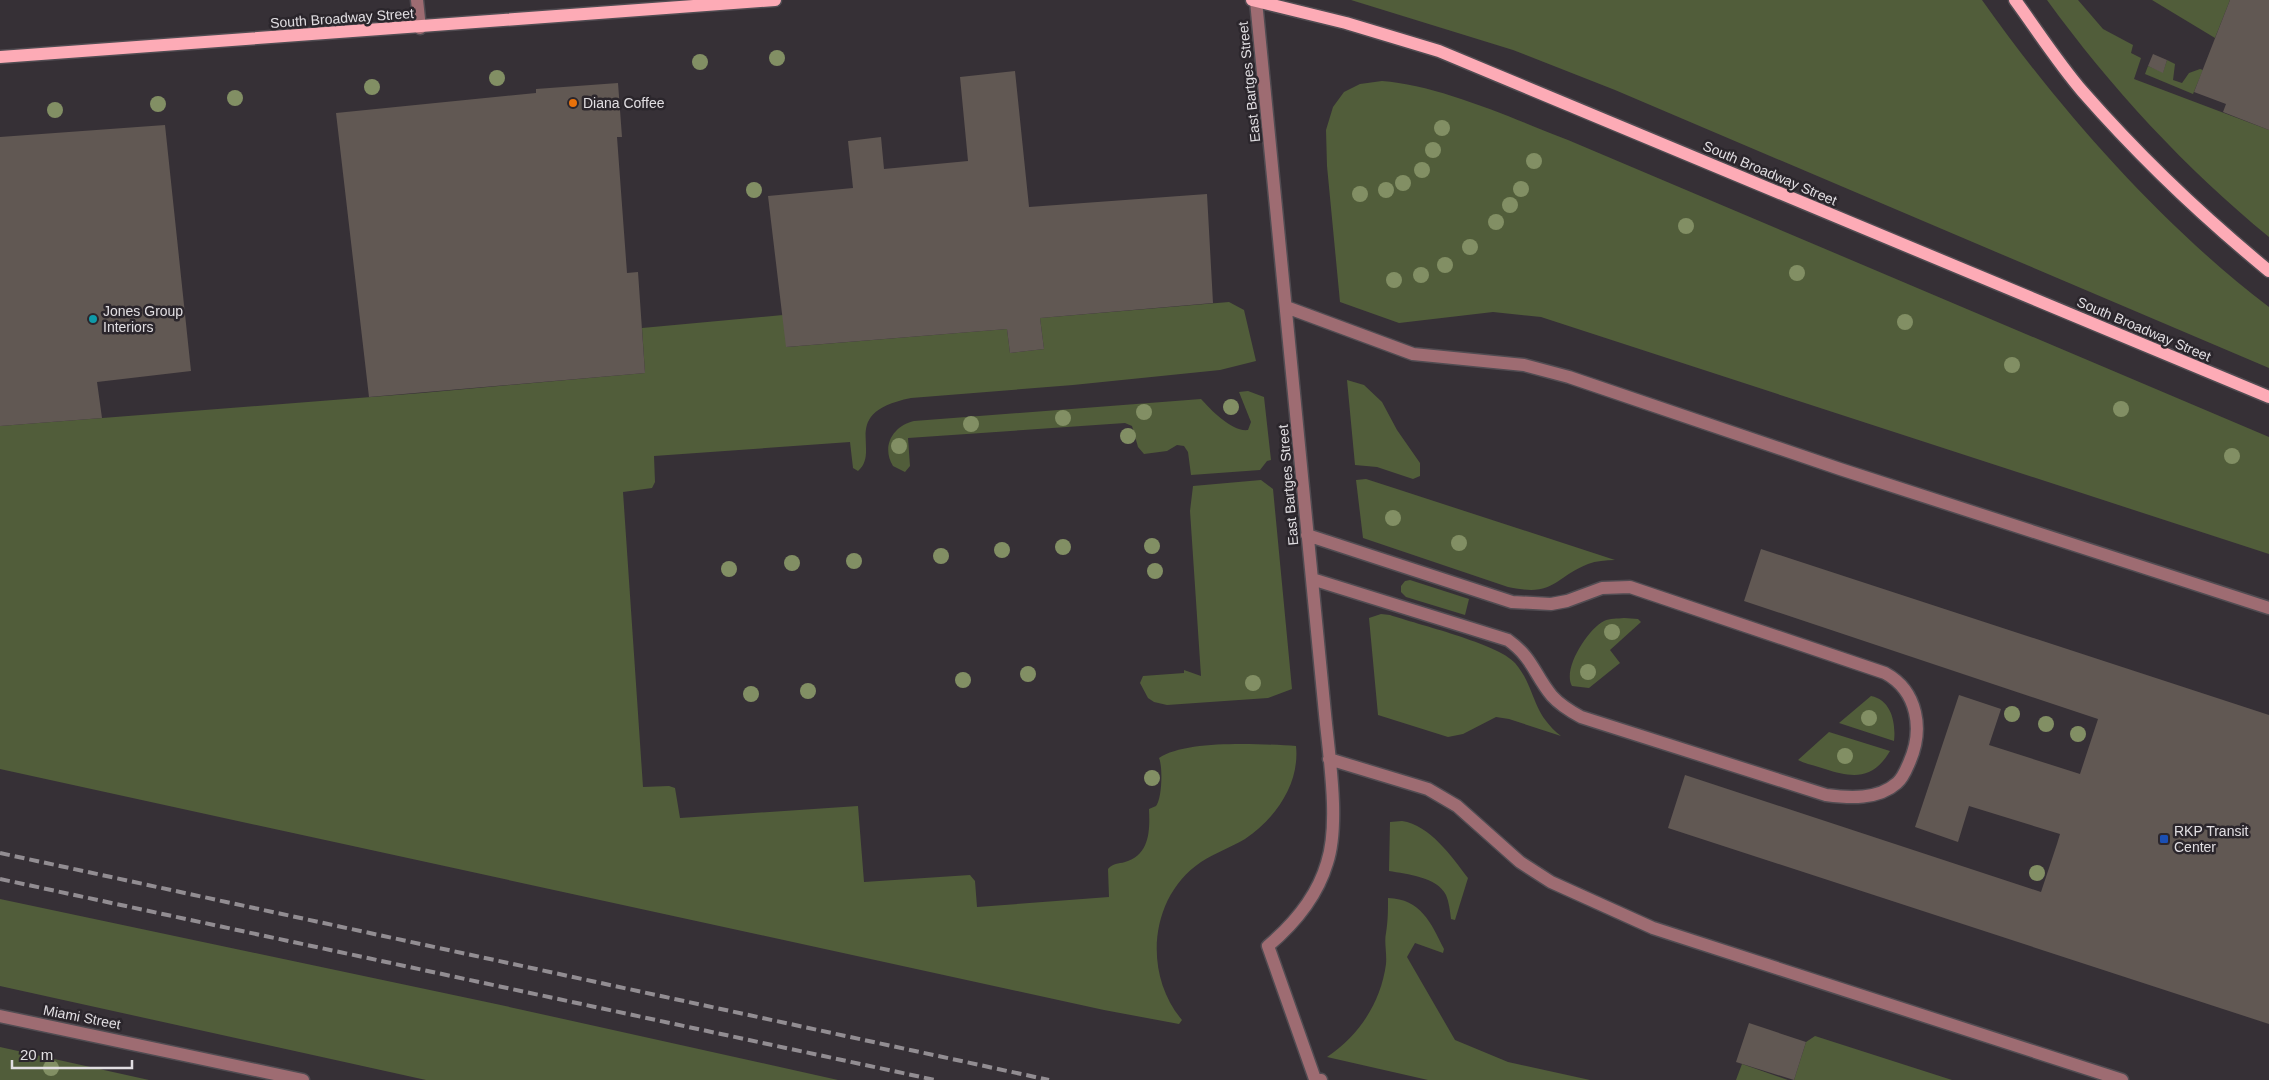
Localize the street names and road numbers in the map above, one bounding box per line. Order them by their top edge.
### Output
street label: South Broadway Street [270,5,414,31]
street label: East Bartges Street [1235,21,1263,143]
street label: South Broadway Street [1701,138,1839,209]
street label: South Broadway Street [2075,294,2213,365]
street label: East Bartges Street [1275,424,1301,546]
street label: Miami Street [42,1002,122,1032]

